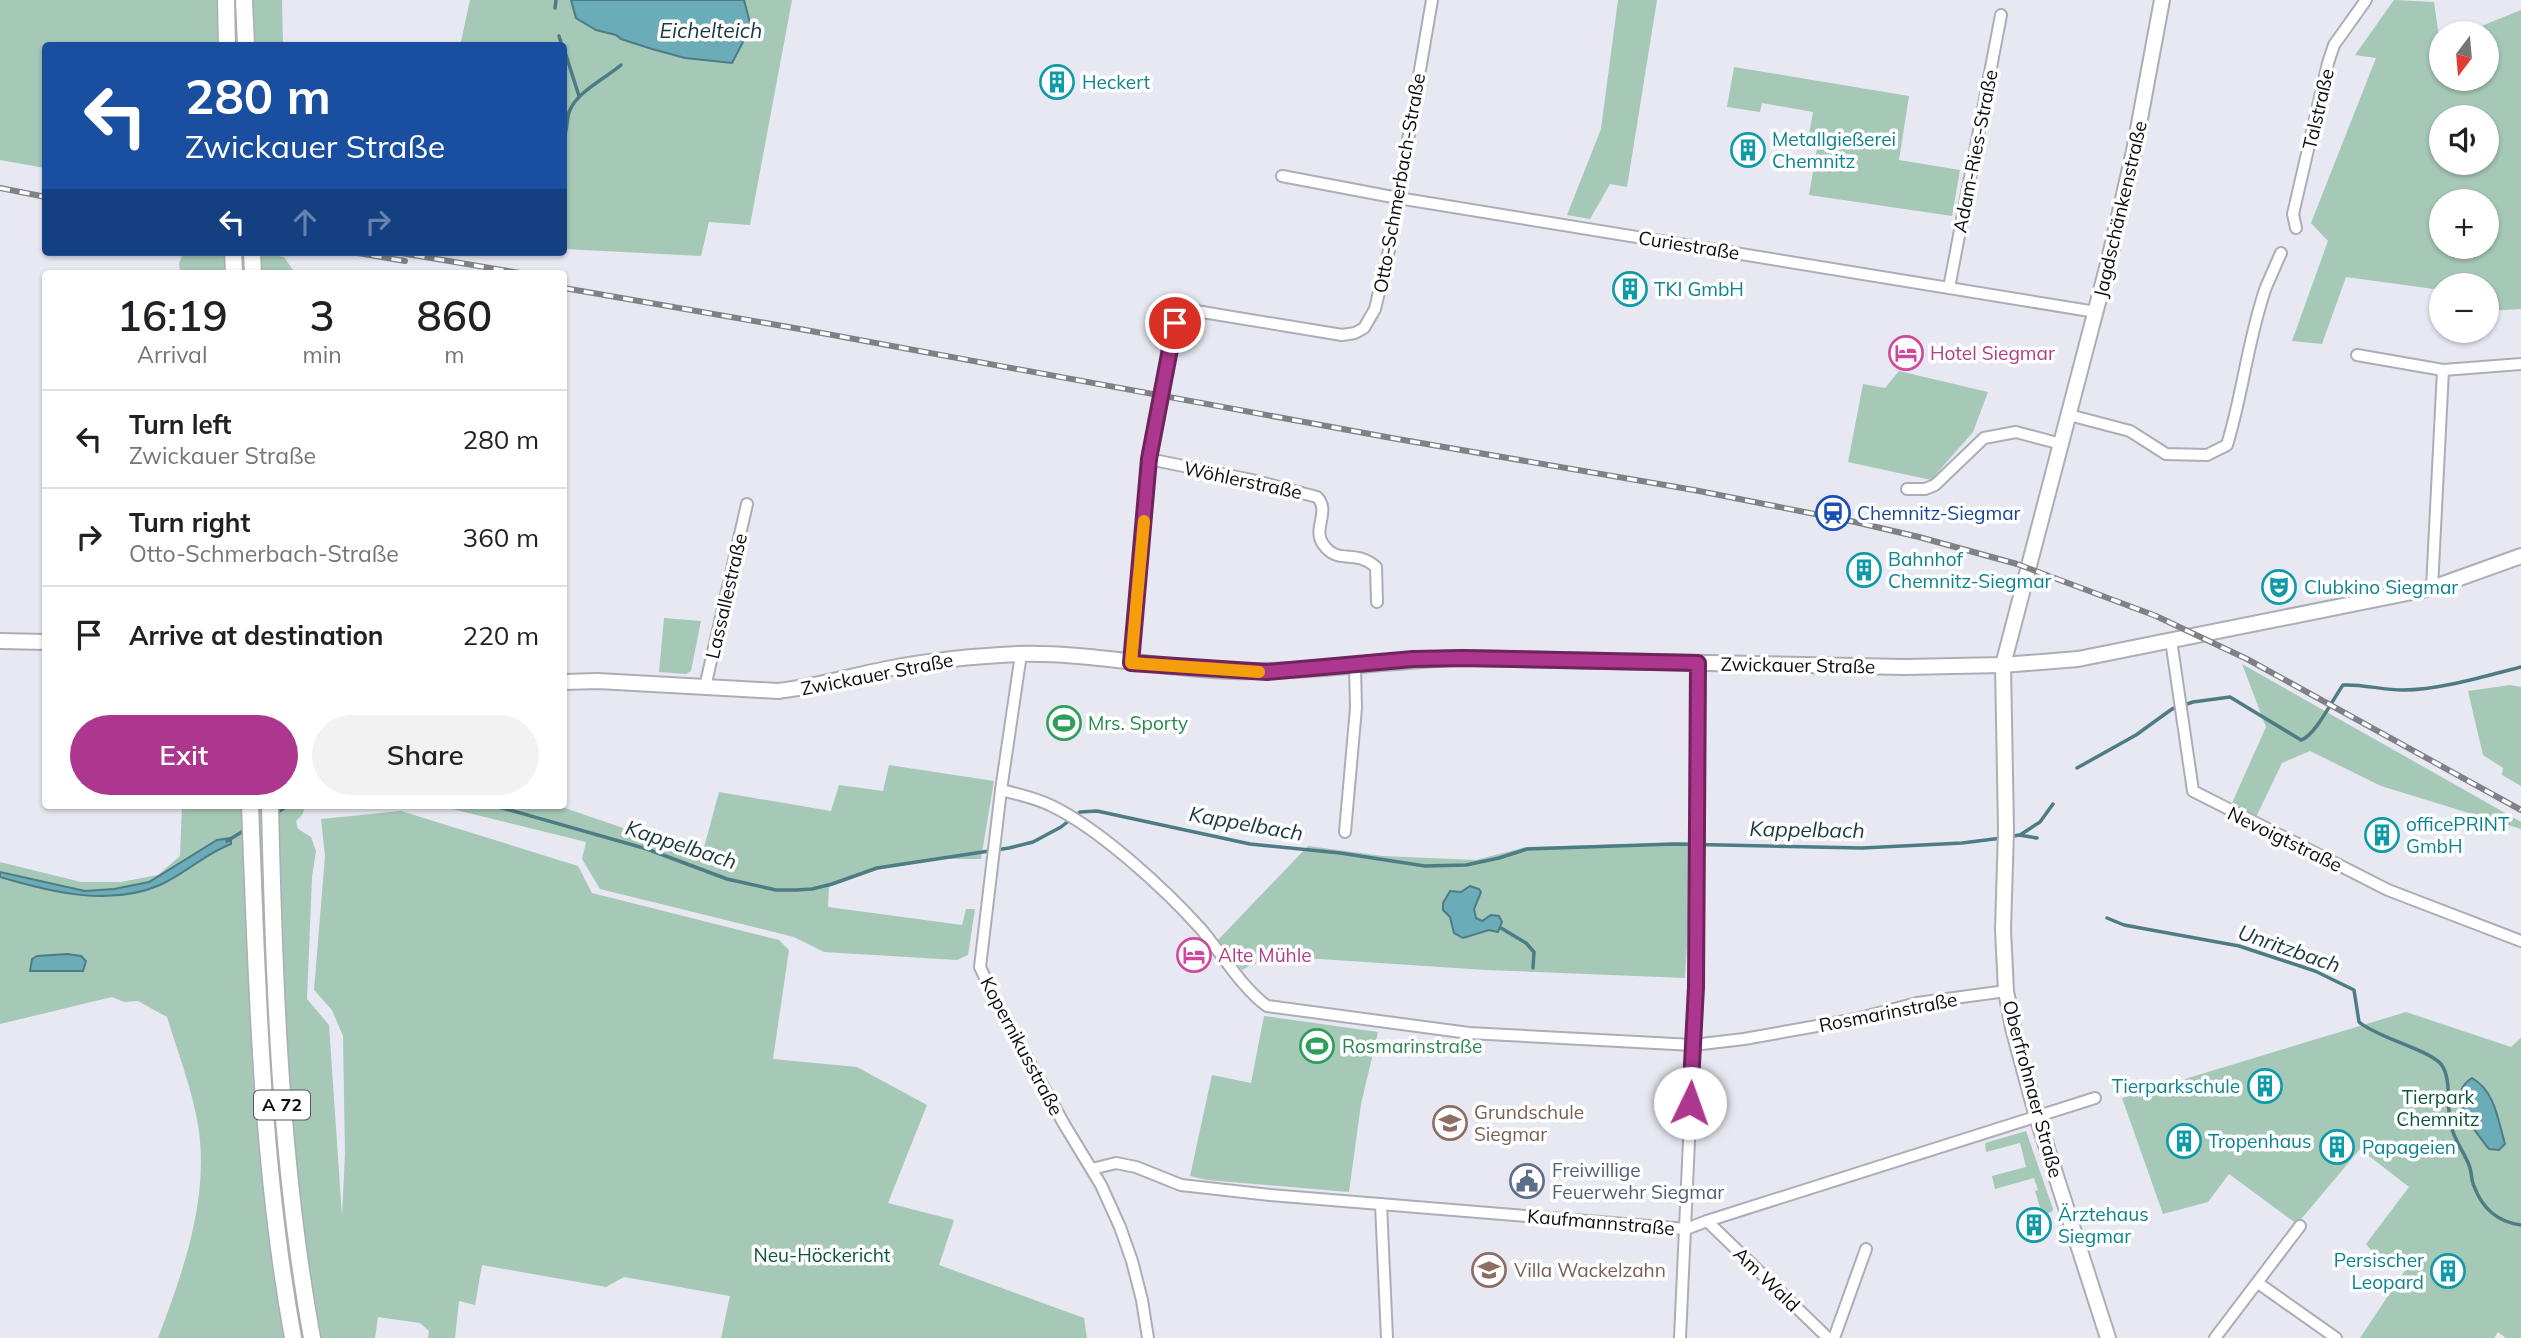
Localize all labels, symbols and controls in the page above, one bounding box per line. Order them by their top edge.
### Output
water label: Eichelteich [660,17,762,43]
north arrow [2429,21,2499,91]
map controls [2429,21,2499,343]
building icon: Heckert [1038,63,1076,101]
text: 280 m [185,65,331,126]
street label: Talstraße [2297,66,2339,152]
street label: Adam-Ries-Straße [1947,67,2003,235]
icon: left [70,70,161,161]
place label: Heckert [1082,70,1151,94]
street label: Otto-Schmerbach-Straße [1368,71,1430,295]
button: sound [2429,105,2499,175]
street label: Jagdschänkenstraße [2088,118,2152,300]
text: Zwickauer Straße [185,126,445,166]
place label: Metallgießerei Chemnitz [1772,127,1896,173]
building icon: Metallgießerei Chemnitz [1729,131,1767,169]
button: + [2429,189,2499,259]
icon: left [213,203,251,241]
icon: ahead [286,203,324,241]
icon: right [359,203,397,241]
street label: Curiestraße [1637,225,1741,265]
building icon: TKI GmbH [1611,270,1649,308]
button: − [2429,273,2499,343]
place label: TKI GmbH [1654,277,1744,301]
text: 16:19 [117,289,228,342]
text: 3 [309,289,335,342]
text: 860 [417,289,492,342]
pin [1145,293,1205,353]
icon: arrive [1156,304,1194,342]
hotel icon: Hotel Siegmar [1887,334,1925,372]
text: Arrival [137,340,207,369]
text: min [302,340,342,369]
text: m [444,340,464,369]
place label: Hotel Siegmar [1930,341,2055,365]
text: Turn left [129,408,231,441]
icon: left [70,420,108,458]
text: 280 m [463,423,539,456]
text: Zwickauer Straße [129,441,316,470]
street label: Wöhlerstraße [1182,456,1304,504]
station icon: Chemnitz-Siegmar [1814,494,1852,532]
place label: Chemnitz-Siegmar [1857,501,2021,525]
text: Turn right [129,506,250,539]
icon: right [70,518,108,556]
text: 360 m [463,521,539,554]
street label: Lassallestraße [700,531,752,661]
text: Otto-Schmerbach-Straße [129,539,399,568]
place label: Bahnhof Chemnitz-Siegmar [1888,547,2052,593]
building icon: Bahnhof Chemnitz-Siegmar [1845,551,1883,589]
theatre icon: Clubkino Siegmar [2260,568,2298,606]
place label: Clubkino Siegmar [2304,575,2458,599]
icon: arrive [70,616,108,654]
text: Arrive at destination [129,619,384,652]
text: 220 m [463,619,539,652]
street label: Zwickauer Straße [799,647,955,701]
street label: Zwickauer Straße [1721,652,1875,678]
sports icon: Mrs. Sporty [1045,704,1083,742]
place label: Mrs. Sporty [1088,711,1188,735]
button: Exit [70,715,298,795]
button: Share [312,715,539,795]
water label: Kappelbach [1187,800,1305,846]
street label: Nevoigtstraße [2224,801,2346,877]
place label: officePRINT GmbH [2406,812,2510,858]
water label: Kappelbach [622,814,740,874]
water label: Kappelbach [1749,815,1865,843]
building icon: officePRINT GmbH [2363,816,2401,854]
water label: Unritzbach [2235,918,2344,978]
hotel icon: Alte Mühle [1175,936,1213,974]
place label: Alte Mühle [1218,943,1312,967]
street label: Kopernikusstraße [975,973,1069,1119]
street label: Rosmarinstraße [1817,987,1959,1037]
street label: Oberfrohnaer Straße [1998,998,2068,1180]
sports icon: Rosmarinstraße [1298,1027,1336,1065]
place label: Rosmarinstraße [1342,1034,1482,1058]
position arrow [1653,1066,1727,1140]
building icon: Tierparkschule [2246,1067,2284,1105]
place label: Tierparkschule [2112,1074,2240,1098]
park label: Tierpark Chemnitz [2396,1085,2480,1131]
road number: A 72 [254,1090,310,1120]
place label: Grundschule Siegmar [1474,1100,1584,1146]
school or university icon: Grundschule Siegmar [1431,1104,1469,1142]
building icon: Tropenhaus [2165,1122,2203,1160]
building icon: Papageien [2318,1128,2356,1166]
place label: Tropenhaus [2208,1129,2311,1153]
place label: Papageien [2362,1135,2456,1159]
place label: Freiwillige Feuerwehr Siegmar [1552,1158,1724,1204]
public building icon: Freiwillige Feuerwehr Siegmar [1508,1162,1546,1200]
place label: Ärztehaus Siegmar [2058,1202,2149,1248]
street label: Kaufmannstraße [1526,1204,1676,1240]
building icon: Ärztehaus Siegmar [2015,1206,2053,1244]
street label: Am Wald [1729,1242,1805,1316]
park label: Neu-Höckericht [754,1243,891,1267]
place label: Persischer Leopard [2334,1248,2424,1294]
school or university icon: Villa Wackelzahn [1470,1251,1508,1289]
building icon: Persischer Leopard [2429,1252,2467,1290]
place label: Villa Wackelzahn [1514,1258,1666,1282]

